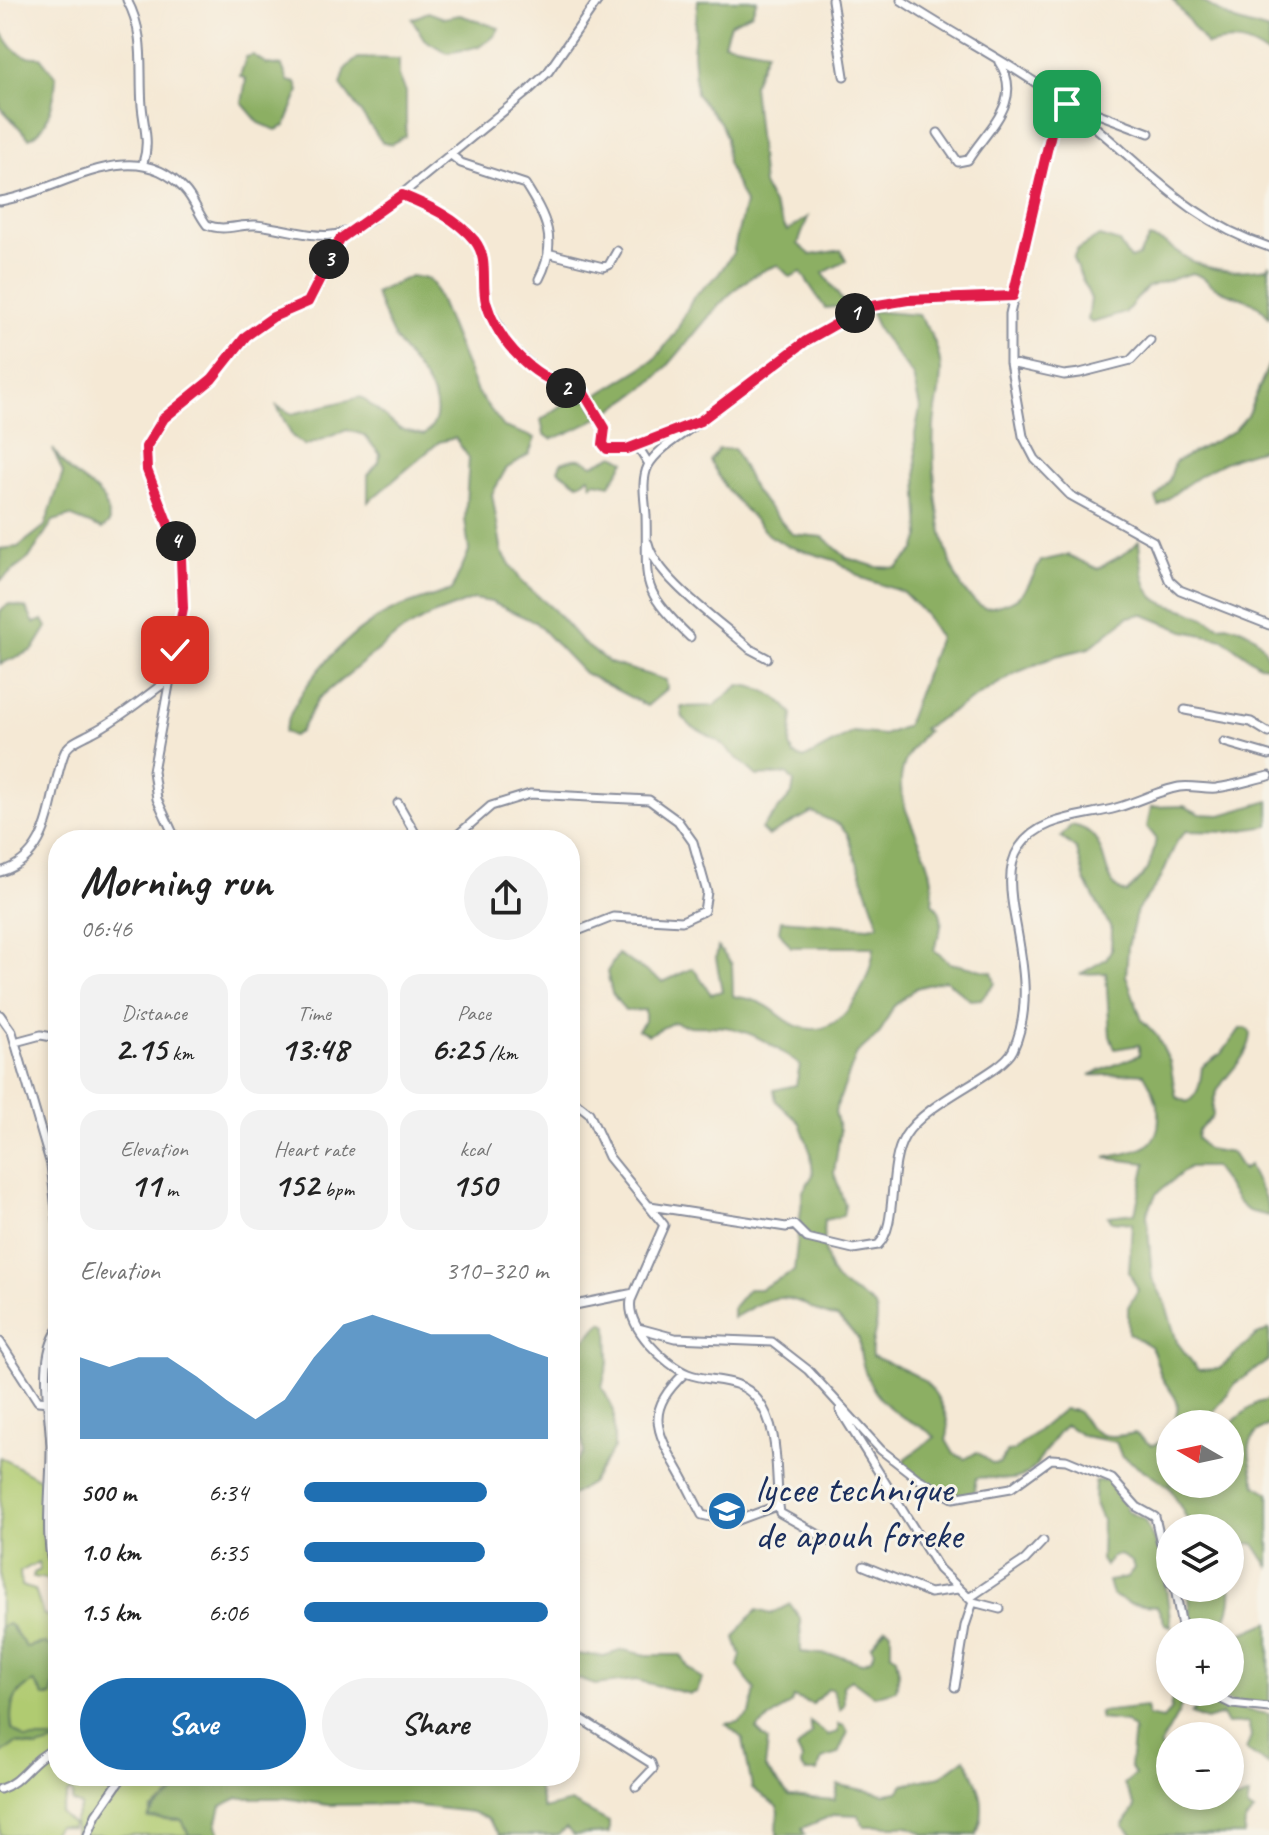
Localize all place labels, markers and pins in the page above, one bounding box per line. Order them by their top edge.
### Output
pin [1033,70,1101,138]
pin: 3 [309,239,349,279]
pin: 1 [835,293,875,333]
pin: 2 [546,368,586,408]
pin: 4 [156,521,196,561]
pin [141,616,209,684]
place label: lycee technique de apouh foreke [755,1464,965,1560]
school or university icon: lycee technique de apouh foreke [706,1490,748,1532]

